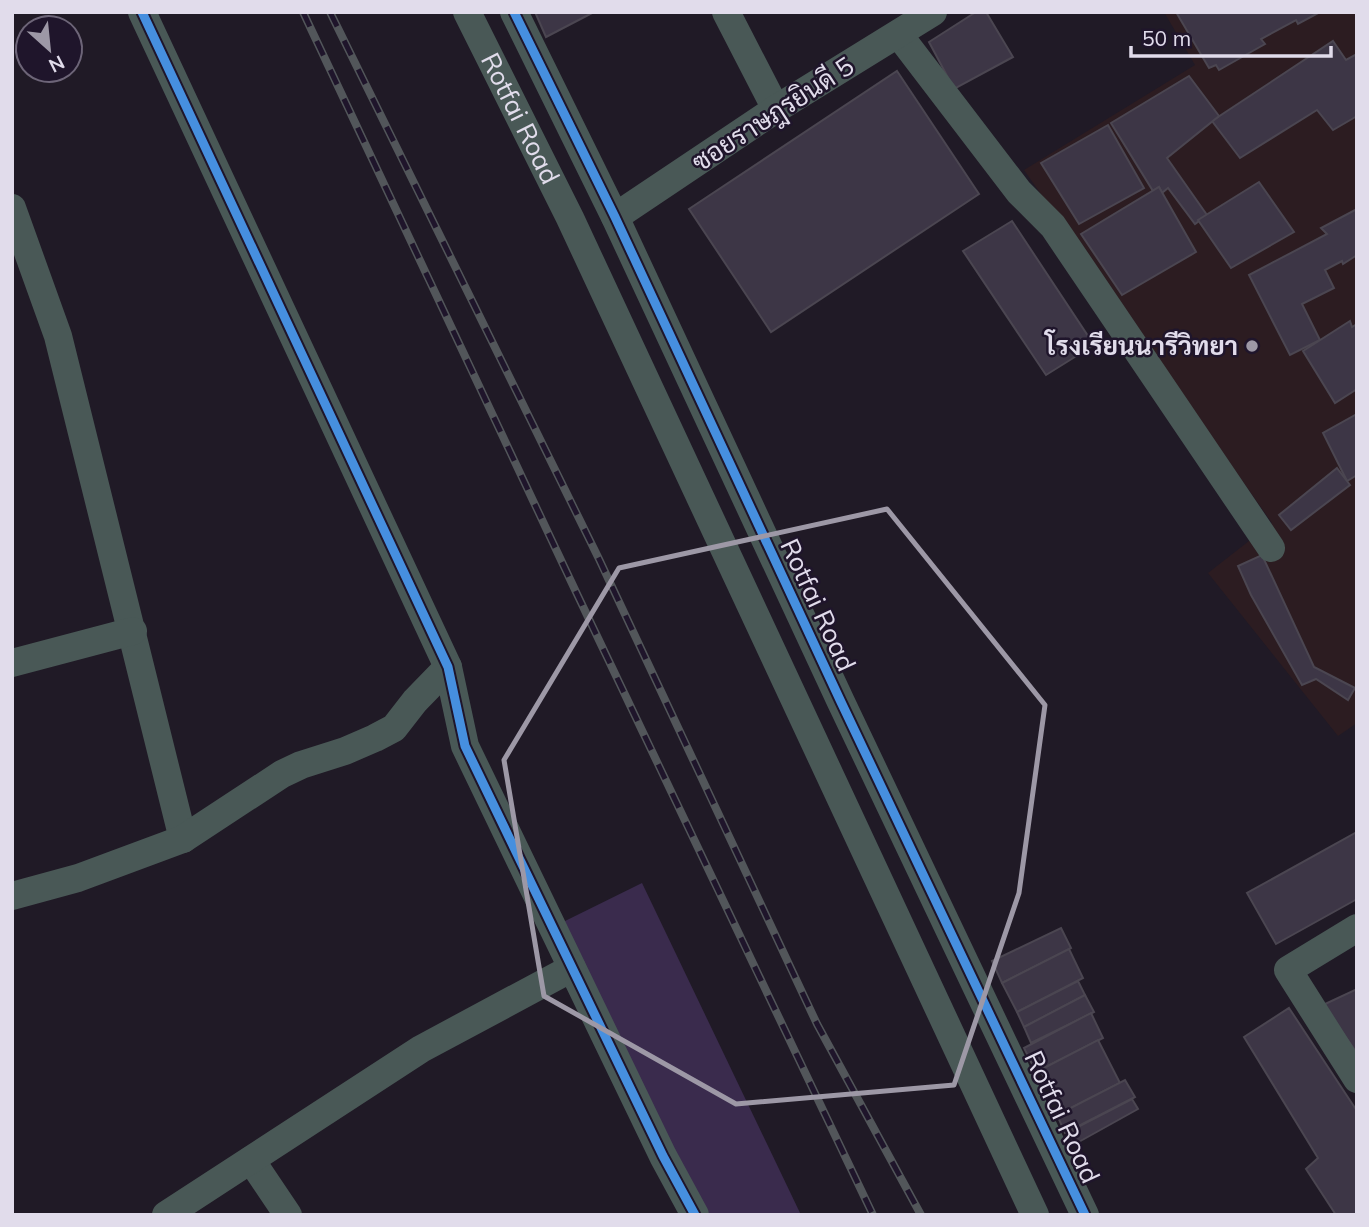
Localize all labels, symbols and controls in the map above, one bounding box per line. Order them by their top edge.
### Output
north arrow [14,14,84,84]
scale bar [1131,14,1330,58]
text: 50 m [1142,25,1191,51]
street label: Rotfai Road [474,47,567,189]
street label: ซอยราษฎรยินดี 5 [685,49,861,180]
text: N [45,50,69,78]
place label: โรงเรียนนารีวิทยา [1043,329,1238,362]
marker: โรงเรียนนารีวิทยา [1244,338,1260,354]
street label: Rotfai Road [773,533,864,676]
street label: Rotfai Road [1017,1045,1108,1188]

